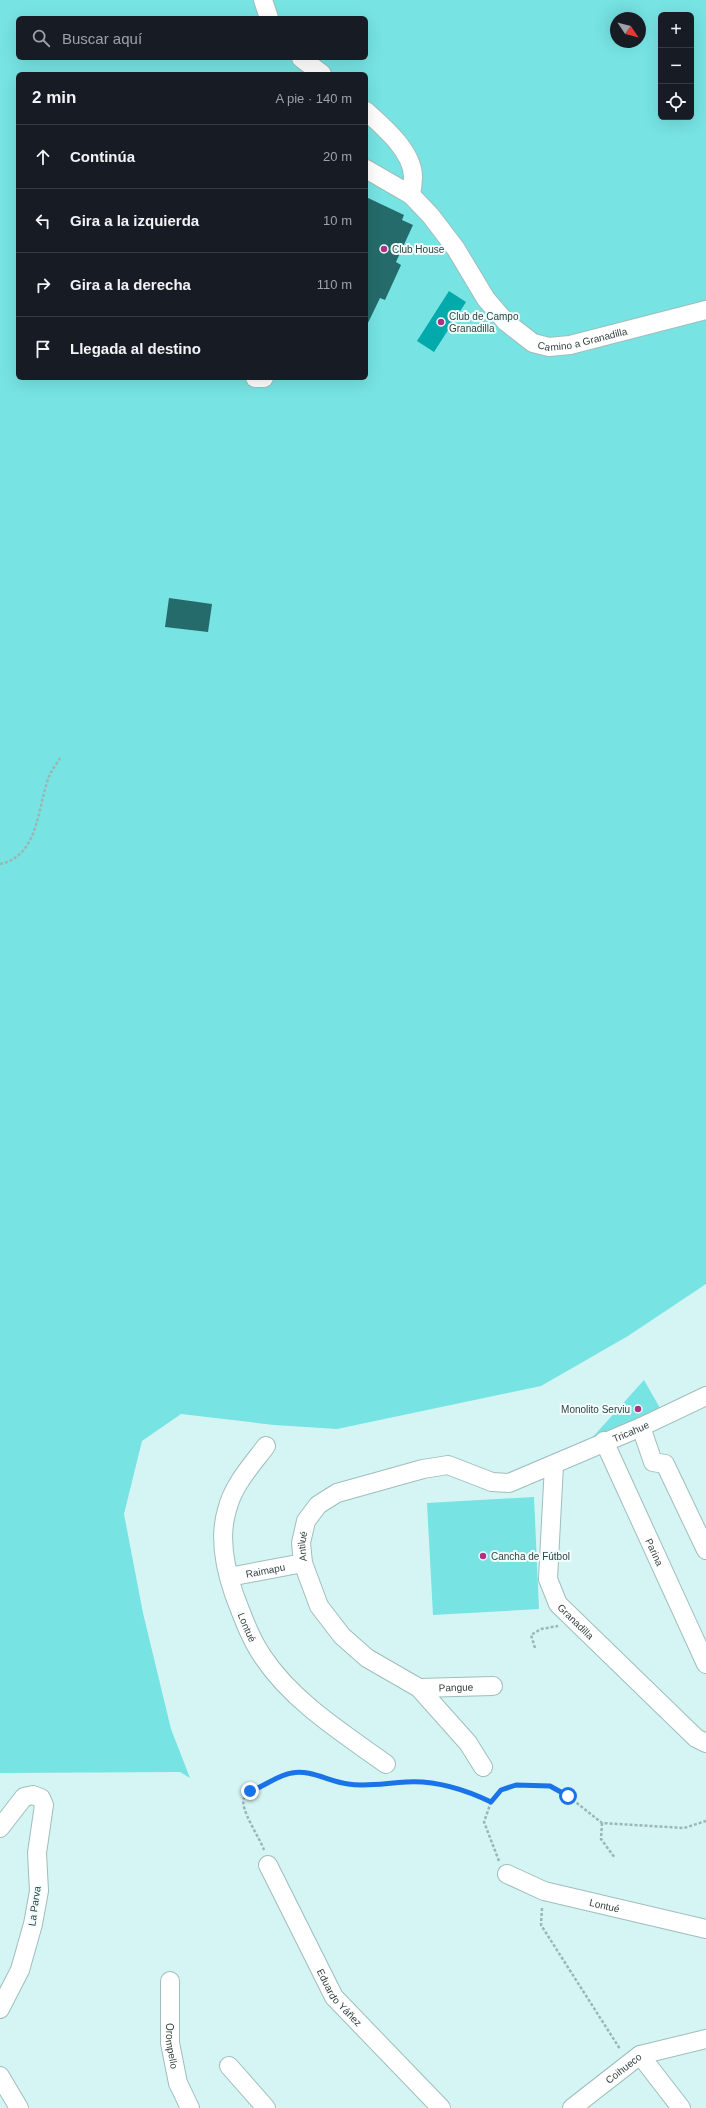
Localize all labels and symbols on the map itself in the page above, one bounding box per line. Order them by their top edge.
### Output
north arrow [610,12,646,48]
marker: Club House [379,244,389,254]
place label: Club House [392,244,445,255]
place label: Club de Campo Granadilla [449,311,519,334]
marker: Club de Campo Granadilla [436,317,446,327]
street label: Camino a Granadilla [536,325,629,353]
place label: Monolito Serviu [561,1404,630,1415]
marker: Monolito Serviu [633,1404,643,1414]
street label: Tricahue [611,1419,651,1444]
street label: Antilué [296,1530,310,1562]
street label: Parina [643,1537,665,1568]
marker: Cancha de Fútbol [478,1551,488,1561]
place label: Cancha de Fútbol [491,1551,570,1562]
street label: Raimapu [245,1561,286,1580]
street label: Granadilla [555,1602,596,1642]
street label: Lontué [236,1611,258,1644]
street label: Pangue [439,1682,474,1693]
route end [241,1782,259,1800]
route start [559,1787,577,1805]
street label: La Parva [26,1885,43,1927]
street label: Lontué [588,1897,621,1915]
street label: Eduardo Yáñez [315,1967,364,2028]
street label: Orompello [163,2023,180,2070]
street label: Coihueco [604,2051,644,2086]

